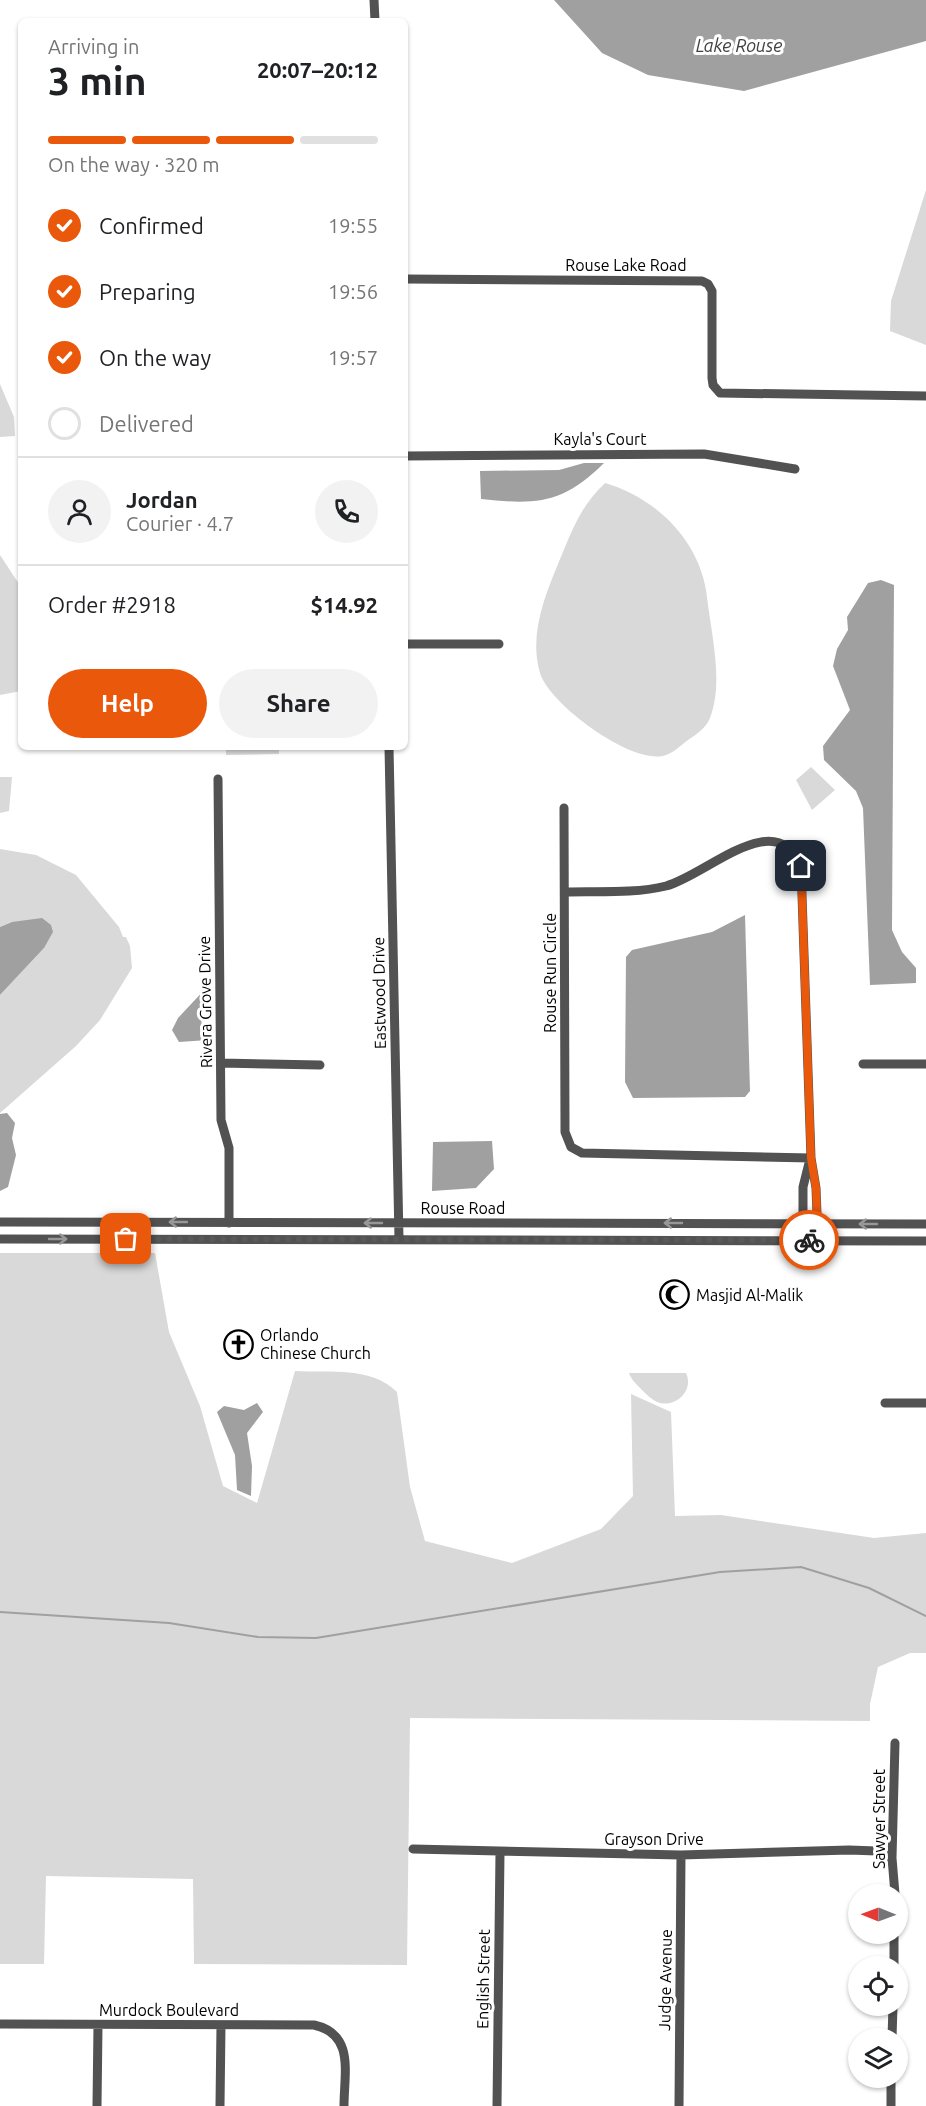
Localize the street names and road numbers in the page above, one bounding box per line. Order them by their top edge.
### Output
street label: Rouse Lake Road [565,256,687,274]
street label: Kayla's Court [554,430,647,448]
street label: Rouse Run Circle [541,913,559,1033]
street label: Rivera Grove Drive [195,936,215,1068]
street label: Eastwood Drive [369,937,389,1049]
street label: Rouse Road [421,1199,505,1217]
street label: Sawyer Street [870,1768,888,1869]
street label: Grayson Drive [604,1830,704,1848]
street label: English Street [473,1928,493,2029]
street label: Judge Avenue [655,1929,675,2031]
street label: Murdock Boulevard [99,2001,239,2019]

